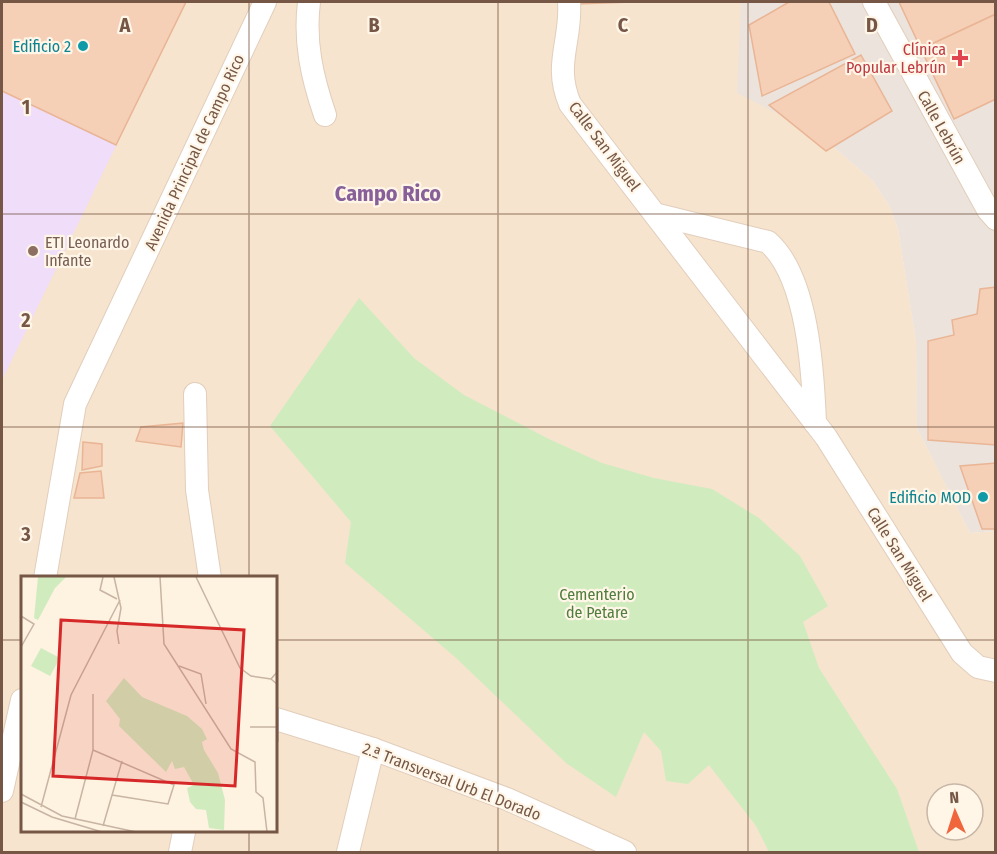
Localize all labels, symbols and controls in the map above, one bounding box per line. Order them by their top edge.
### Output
text: A [119,13,132,37]
text: B [368,13,380,37]
text: C [618,13,629,37]
text: D [866,13,878,37]
place label: Edificio 2 [13,37,71,56]
marker: Edificio 2 [76,39,90,53]
place label: Clínica Popular Lebrún [846,40,946,77]
marker: Clínica Popular Lebrún [951,49,969,67]
street label: Avenida Principal de Campo Rico [141,51,248,253]
street label: Calle Lebrún [914,87,970,167]
text: 1 [22,95,30,119]
street label: Calle San Miguel [565,98,644,195]
district label: Campo Rico [335,180,441,207]
place label: ETI Leonardo Infante [45,233,129,270]
marker: ETI Leonardo Infante [26,244,40,258]
text: 2 [20,308,31,332]
place label: Edificio MOD [889,488,971,507]
marker: Edificio MOD [976,490,990,504]
street label: Calle San Miguel [863,504,936,605]
text: 3 [20,522,31,546]
inset map [21,576,278,833]
park label: Cementerio de Petare [559,585,635,622]
street label: 2.ª Transversal Urb El Dorado [360,739,544,824]
north arrow [925,782,985,842]
text: N [949,788,960,807]

